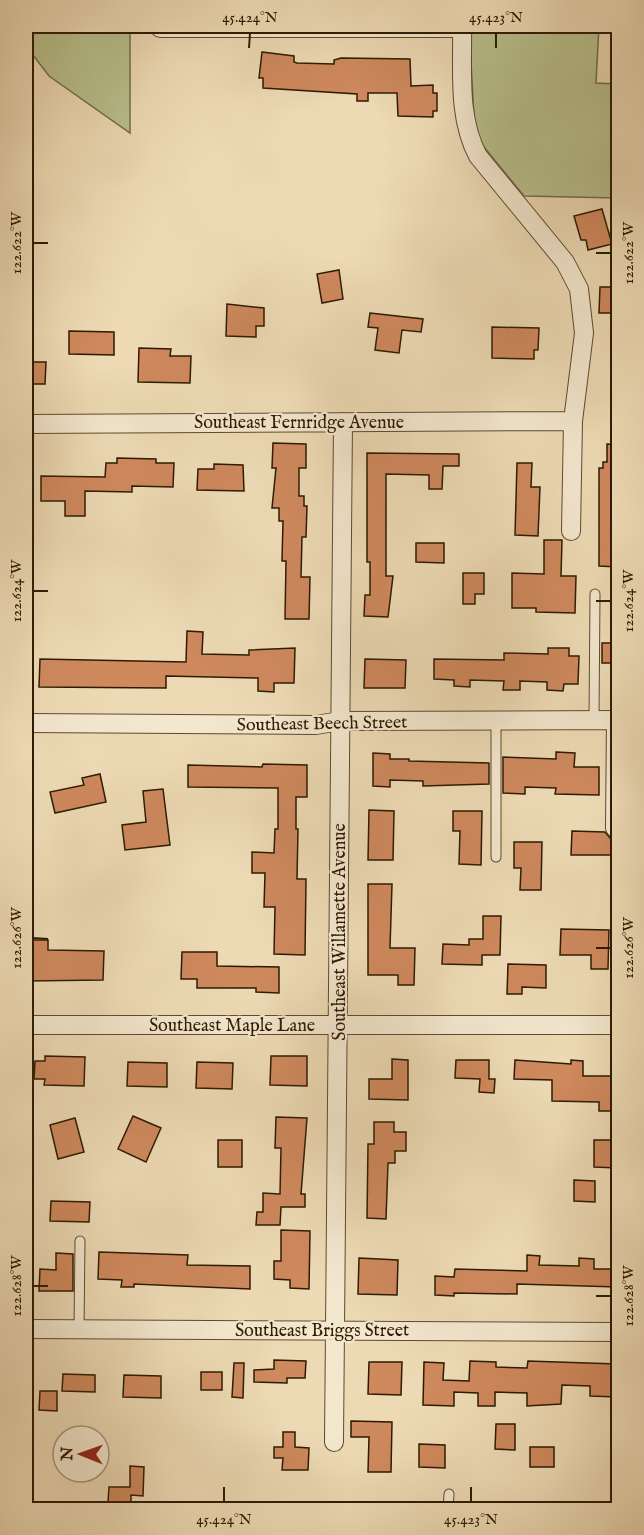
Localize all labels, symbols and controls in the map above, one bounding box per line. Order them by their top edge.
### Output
text: 45.424°N [222,8,278,27]
text: 45.423°N [469,8,523,27]
text: 122.622°W [7,211,26,274]
text: 122.622°W [619,221,638,284]
street label: Southeast Fernridge Avenue [194,412,404,435]
text: 122.624°W [7,559,26,622]
text: 122.624°W [619,569,638,632]
street label: Southeast Beech Street [236,712,408,737]
street label: Southeast Willamette Avenue [329,823,352,1041]
text: 122.626°W [7,906,26,969]
text: 122.626°W [619,916,638,979]
street label: Southeast Maple Lane [149,1015,315,1038]
text: 122.628°W [7,1255,26,1317]
text: 122.628°W [619,1265,638,1327]
street label: Southeast Briggs Street [235,1320,409,1343]
north arrow [51,1424,111,1484]
text: N [58,1447,78,1462]
text: 45.424°N [196,1510,252,1529]
text: 45.423°N [444,1510,498,1529]

